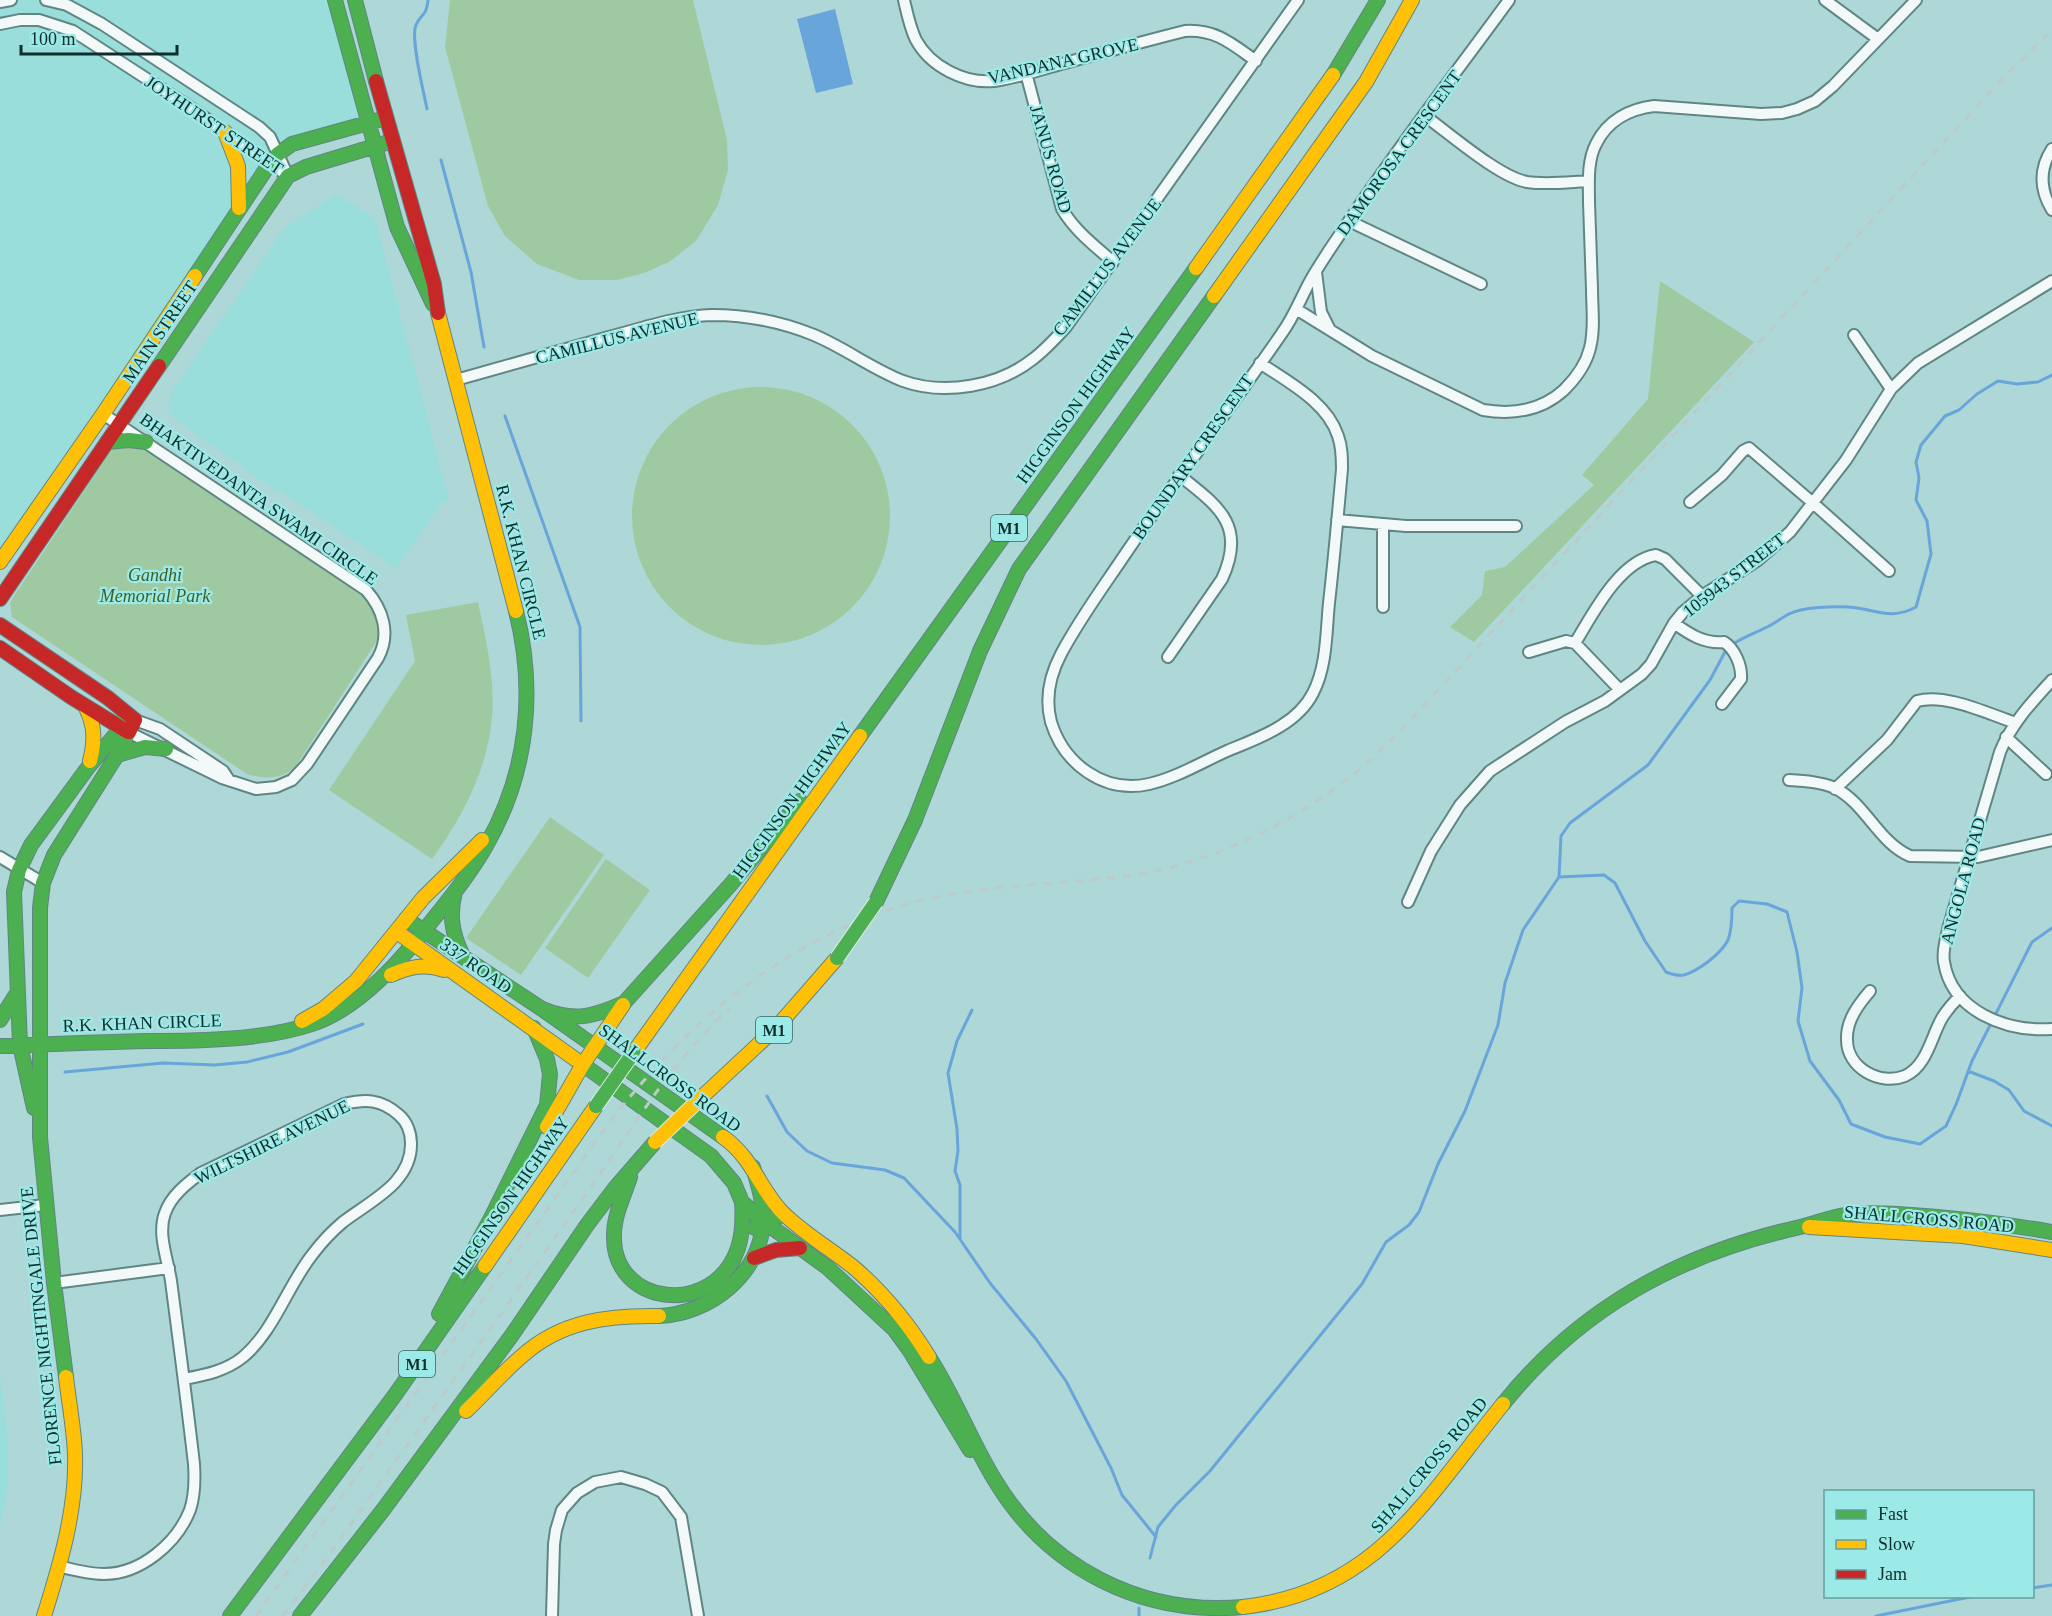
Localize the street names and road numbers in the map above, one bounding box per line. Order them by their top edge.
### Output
street label: VANDANA GROVE [986,34,1140,88]
street label: DAMOROSA CRESCENT [1333,67,1465,239]
street label: JOYHURST STREET [141,71,287,179]
street label: JANUS ROAD [1026,103,1076,215]
street label: CAMILLUS AVENUE [1049,194,1165,340]
street label: MAIN STREET [119,277,201,387]
street label: CAMILLUS AVENUE [533,308,701,368]
street label: HIGGINSON HIGHWAY [1012,323,1140,487]
street label: BOUNDARY CRESCENT [1128,371,1258,543]
street label: BHAKTIVEDANTA SWAMI CIRCLE [136,409,382,589]
street label: R.K. KHAN CIRCLE [492,482,550,642]
road number: M1 [991,515,1027,541]
street label: 105943 STREET [1679,529,1789,621]
street label: HIGGINSON HIGHWAY [728,718,856,882]
street label: ANGOLA ROAD [1936,815,1990,947]
street label: 337 ROAD [436,934,516,998]
street label: R.K. KHAN CIRCLE [62,1010,222,1036]
road number: M1 [756,1017,792,1043]
street label: SHALLCROSS ROAD [595,1020,745,1136]
street label: WILTSHIRE AVENUE [191,1096,353,1188]
street label: HIGGINSON HIGHWAY [449,1113,573,1279]
street label: FLORENCE NIGHTINGALE DRIVE [16,1186,66,1466]
street label: SHALLCROSS ROAD [1843,1202,2015,1236]
road number: M1 [399,1351,435,1377]
street label: SHALLCROSS ROAD [1367,1393,1491,1537]

